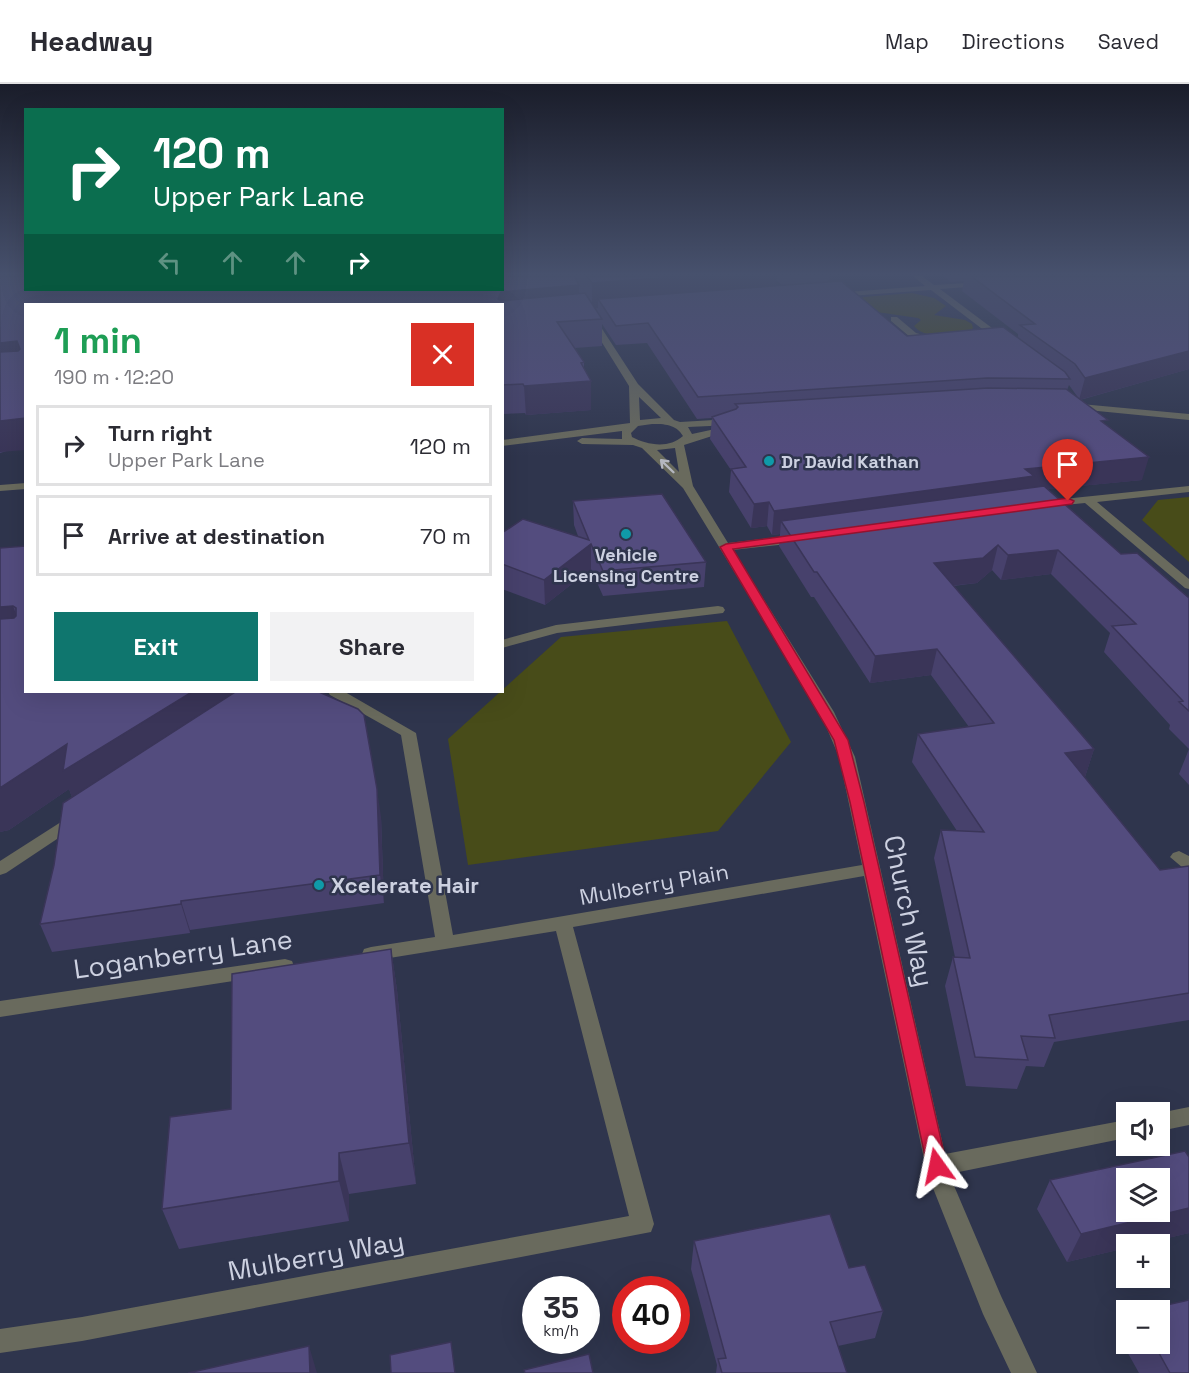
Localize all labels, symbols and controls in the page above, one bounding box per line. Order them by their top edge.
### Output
text: Headway [30,23,153,59]
text: Map [885,28,929,55]
text: Directions [962,28,1065,55]
text: Saved [1098,28,1159,55]
text: 120 m [153,127,271,180]
icon: right [54,132,132,210]
text: Upper Park Lane [153,179,365,214]
icon: left [153,246,186,279]
icon: ahead [216,246,249,279]
icon: ahead [279,246,312,279]
icon: right [342,246,375,279]
text: 1 min [54,318,142,364]
button: close [411,323,474,386]
text: 190 m · 12:20 [54,364,174,390]
text: Turn right [108,419,213,447]
icon: right [57,429,90,462]
text: 120 m [410,432,471,460]
pin [1042,439,1093,501]
text: Upper Park Lane [108,447,265,473]
icon: arrive [1051,448,1084,481]
place label: Dr David Kathan [781,450,919,473]
marker: Dr David Kathan [762,454,776,468]
one-way arrow [659,458,674,473]
icon: arrive [57,519,90,552]
text: Arrive at destination [108,522,325,550]
text: 70 m [420,522,471,550]
marker: Vehicle Licensing Centre [619,527,633,541]
place label: Vehicle Licensing Centre [553,543,699,587]
button: Exit [54,612,258,681]
button: Share [270,612,474,681]
street label: Church Way [876,832,942,990]
street label: Mulberry Plain [577,857,731,911]
place label: Xcelerate Hair [331,871,479,899]
marker: Xcelerate Hair [312,878,326,892]
street label: Loganberry Lane [71,921,295,987]
map controls [1116,1102,1170,1354]
button: sound [1116,1102,1170,1156]
position arrow [905,1134,969,1198]
button: layers [1116,1168,1170,1222]
street label: Mulberry Way [225,1223,407,1289]
button: + [1116,1234,1170,1288]
speed limit sign: 40 [612,1276,690,1354]
text: 35 [543,1288,579,1327]
button: − [1116,1300,1170,1354]
text: km/h [543,1321,579,1340]

